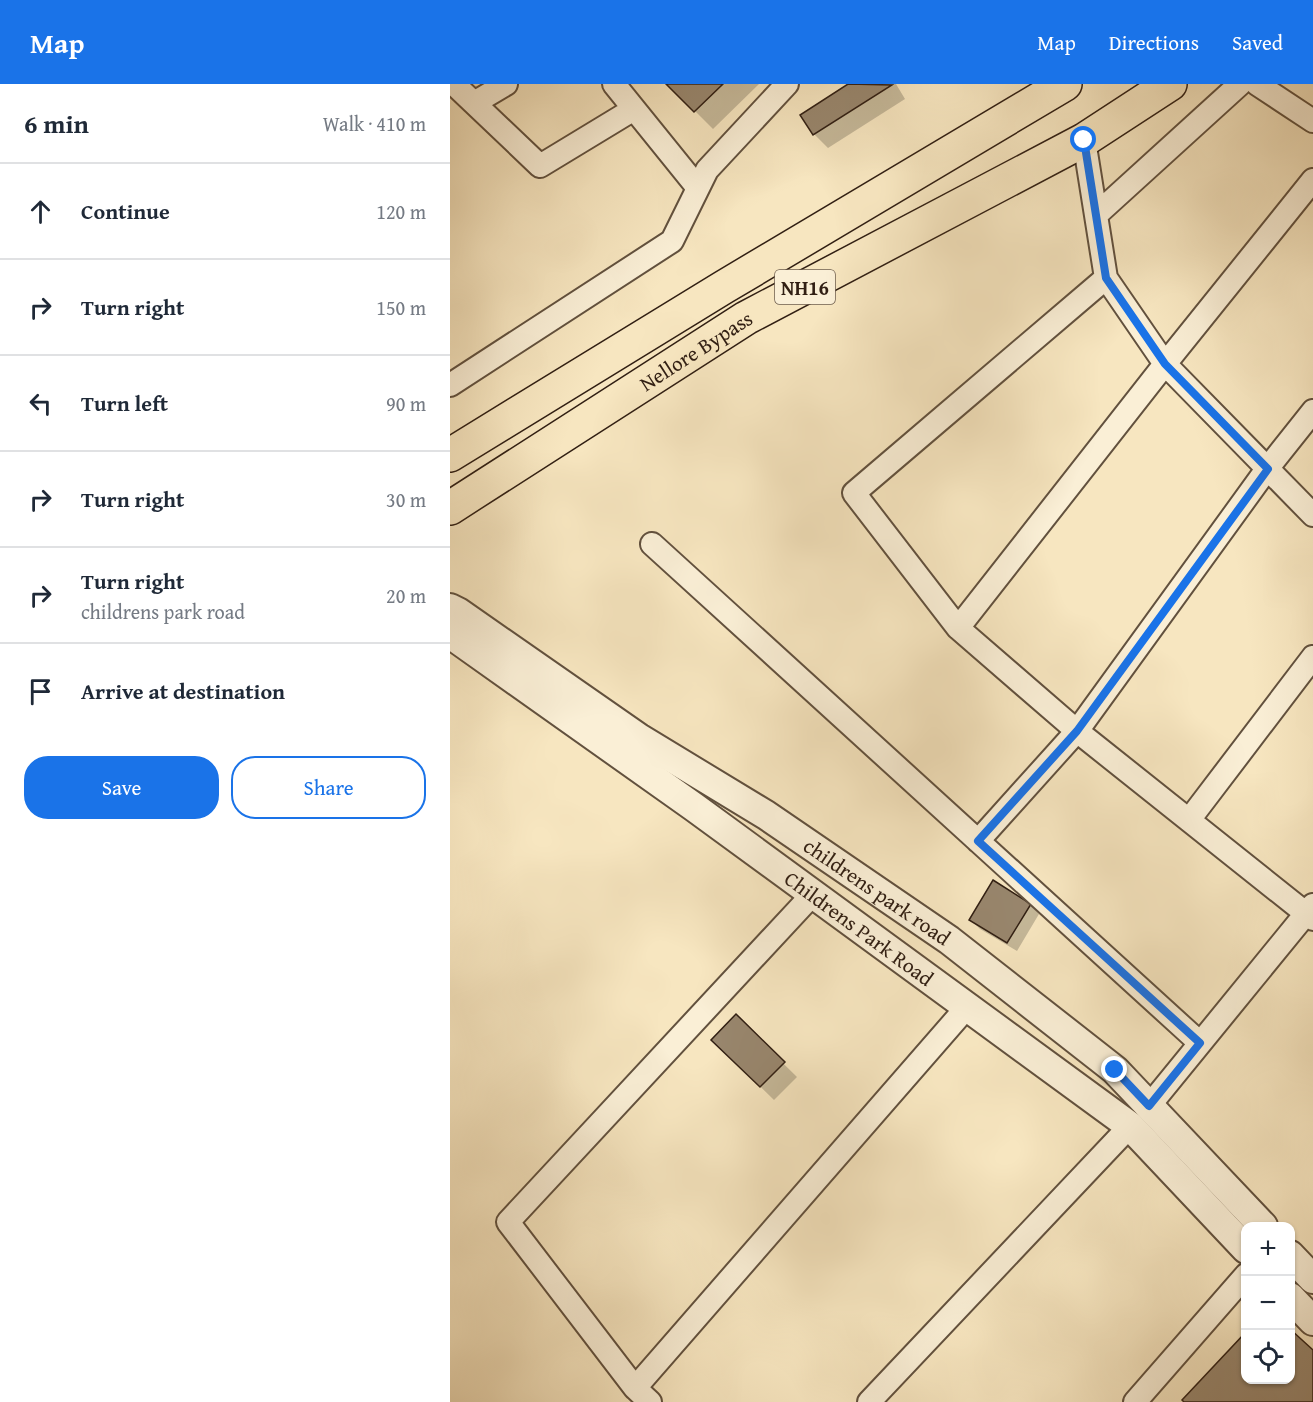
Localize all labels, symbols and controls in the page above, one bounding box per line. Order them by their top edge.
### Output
text: Map [30,22,84,63]
text: Map [1037,27,1076,58]
text: Directions [1109,27,1199,58]
text: Saved [1232,27,1283,58]
text: 6 min [24,104,89,143]
text: Walk · 410 m [323,109,426,138]
route start [1070,126,1096,152]
icon: ahead [24,195,57,228]
text: Continue [81,195,170,227]
text: 120 m [376,197,426,226]
road number: NH16 [775,270,835,304]
icon: right [24,291,57,324]
text: Turn right [81,291,184,323]
text: 150 m [376,293,426,322]
street label: Nellore Bypass [633,302,758,398]
icon: left [24,387,57,420]
text: Turn left [81,387,168,419]
text: 90 m [386,389,426,418]
icon: right [24,483,57,516]
text: Turn right [81,483,184,515]
text: 30 m [386,485,426,514]
text: Turn right [81,565,184,597]
icon: right [24,579,57,612]
text: 20 m [386,581,426,610]
text: childrens park road [81,597,245,626]
icon: arrive [24,675,57,708]
text: Arrive at destination [81,675,285,707]
button: Save [24,756,219,819]
button: Share [231,756,426,819]
street label: childrens park road [798,830,958,953]
street label: Childrens Park Road [778,863,941,994]
route end [1101,1056,1127,1082]
map controls [1241,1222,1295,1384]
button: + [1241,1222,1295,1276]
button: − [1241,1276,1295,1330]
button: locate [1241,1330,1295,1384]

